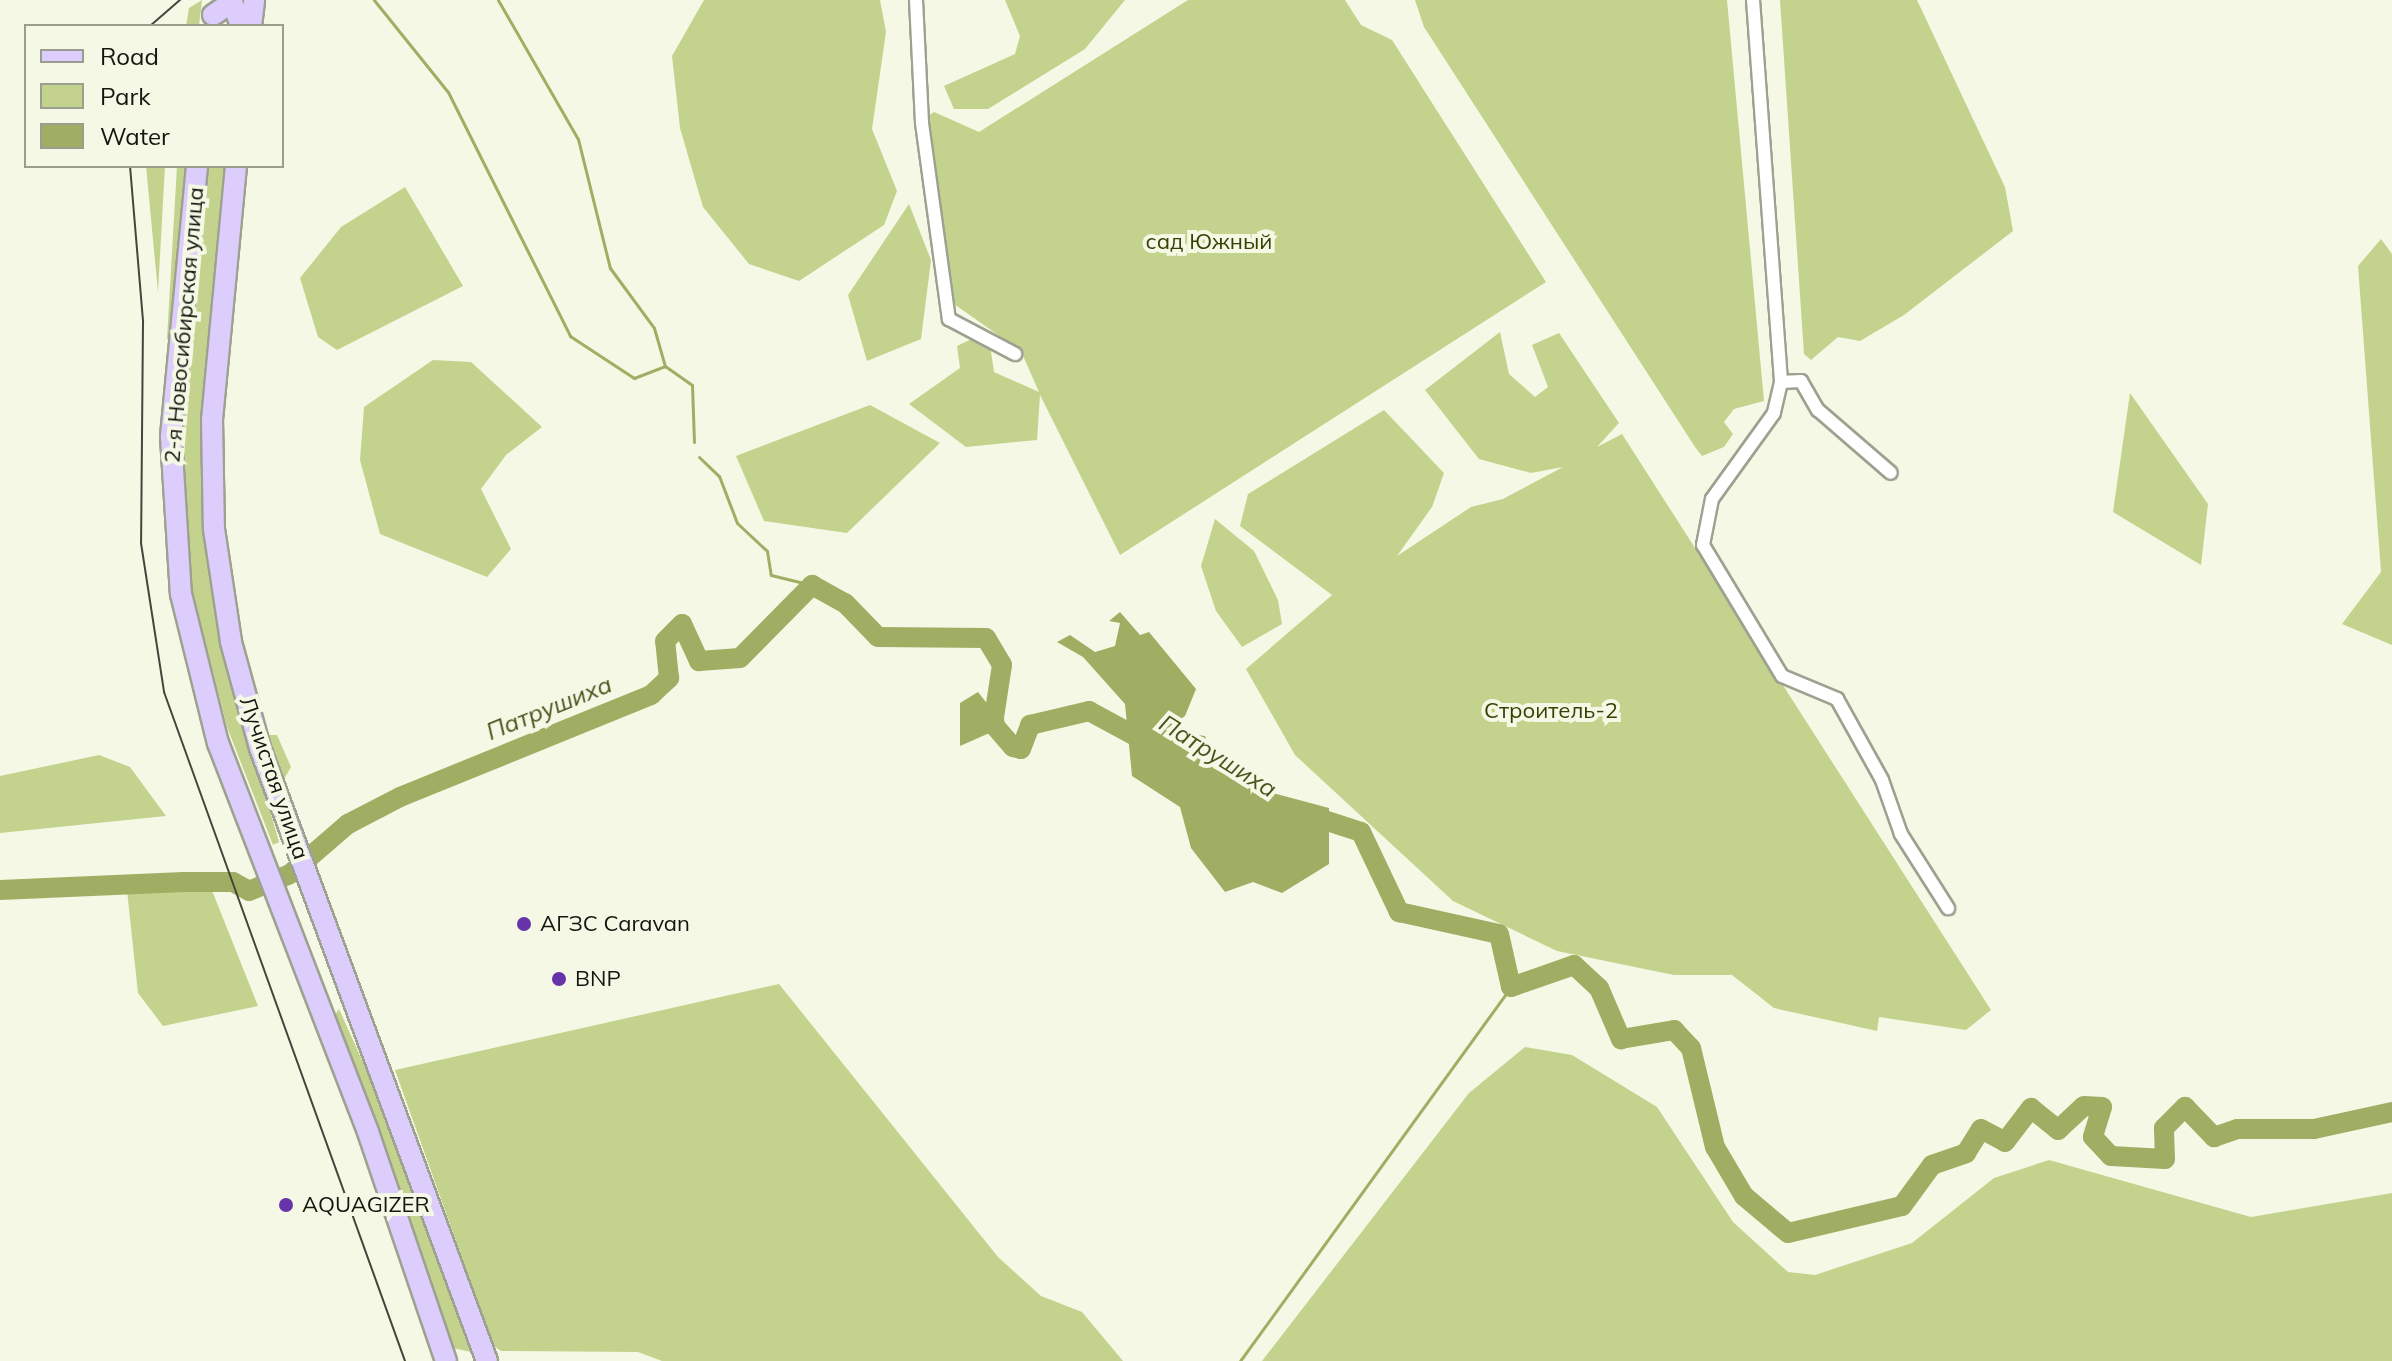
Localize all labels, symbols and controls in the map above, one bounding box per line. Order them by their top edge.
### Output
legend [24,24,284,168]
text: Road [100,41,159,71]
text: Park [100,81,151,111]
text: Water [100,121,170,151]
street label: 2-я Новосибирская улица [159,186,209,464]
park label: сад Южный [1146,229,1272,255]
water label: Патрушиха [482,670,616,746]
street label: Лучистая улица [234,693,314,863]
park label: Строитель-2 [1484,698,1618,724]
water label: Патрушиха [1154,709,1282,803]
place label: АГЗС Caravan [540,911,690,937]
marker: АГЗС Caravan [515,915,533,933]
place label: BNP [575,966,621,992]
marker: BNP [550,970,568,988]
place label: AQUAGIZER [302,1192,430,1218]
marker: AQUAGIZER [277,1196,295,1214]

